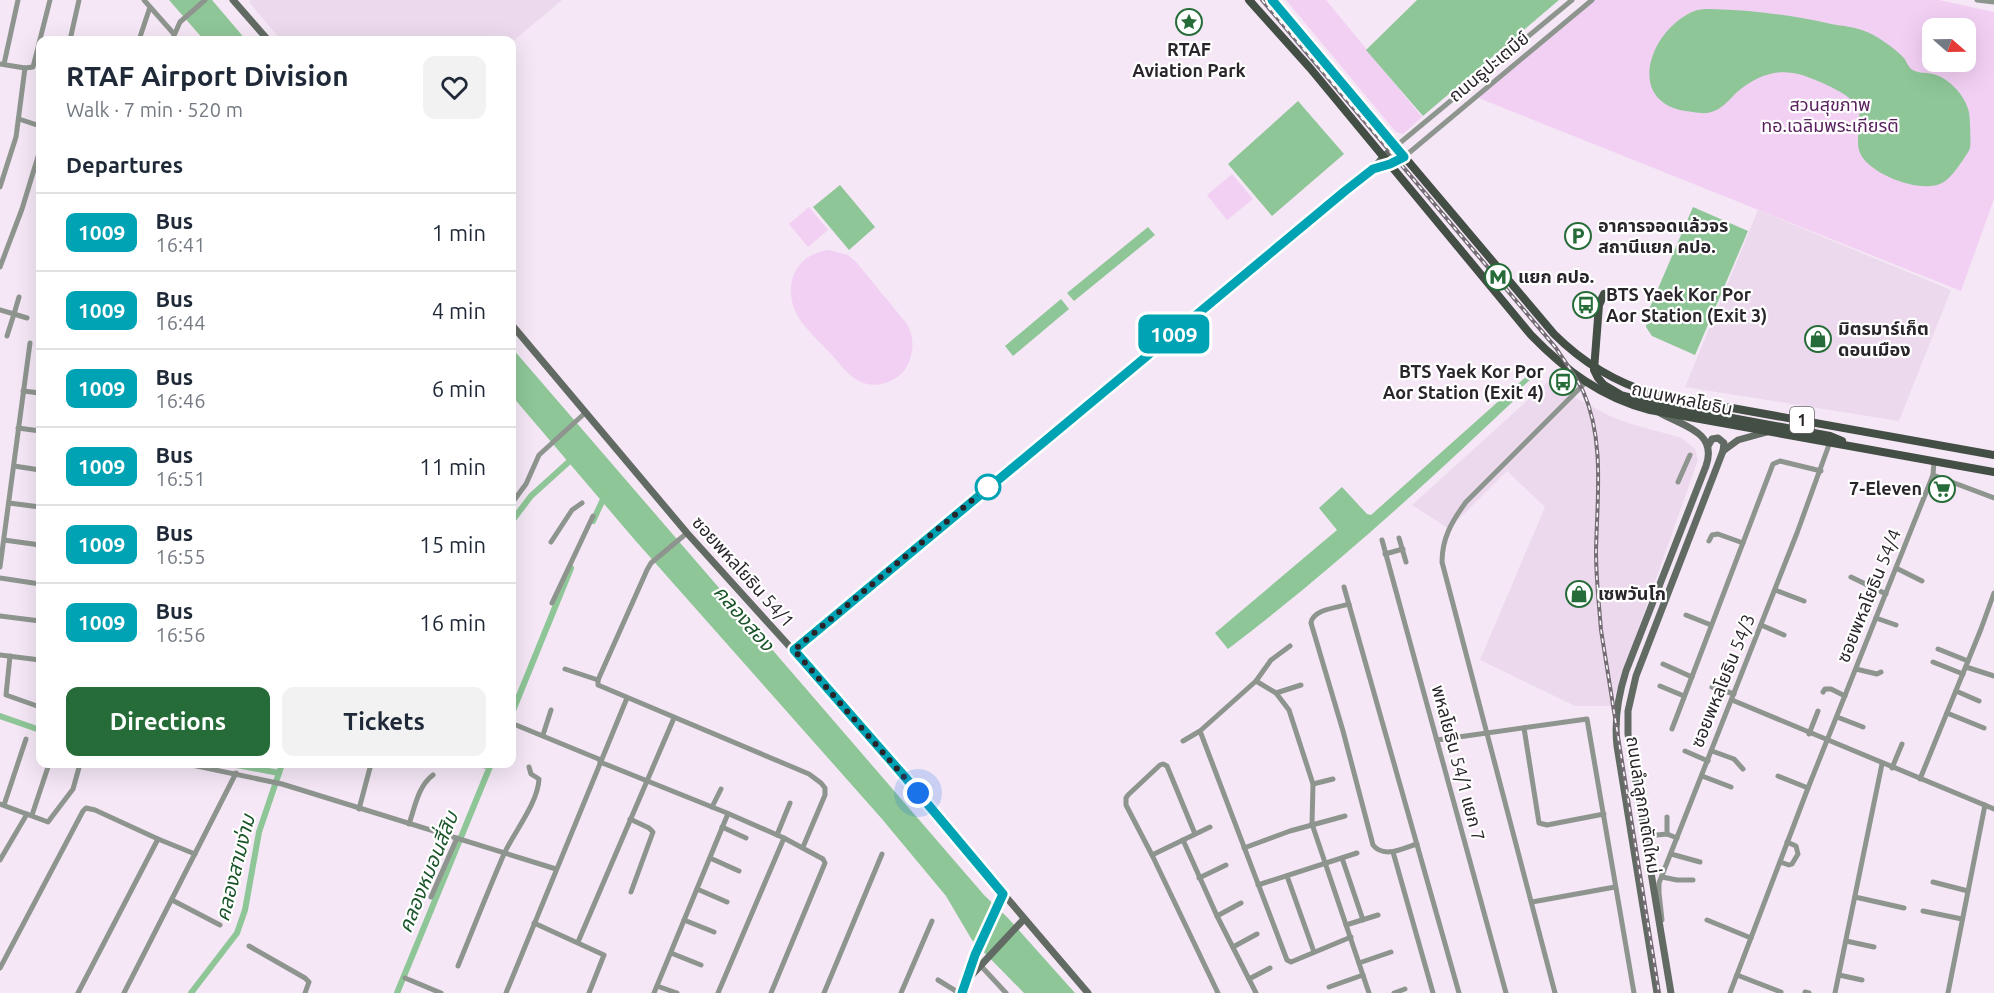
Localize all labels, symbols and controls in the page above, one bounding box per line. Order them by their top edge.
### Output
place icon: RTAF Aviation Park [1174,7,1204,37]
north arrow [1922,18,1976,72]
map controls [1922,18,1976,72]
street label: ถนนธูปะเตมีย์ [1444,27,1534,108]
place label: RTAF Aviation Park [1132,39,1246,80]
button: heart [423,56,486,119]
text: RTAF Airport Division [66,60,349,91]
park label: สวนสุขภาพ ทอ.เฉลิมพระเกียรติ [1761,94,1899,135]
text: Walk · 7 min · 520 m [66,98,243,121]
text: Departures [66,152,183,177]
text: Bus [155,208,193,233]
place label: อาคารจอดแล้วจร สถานีแยก คปอ. [1598,215,1728,256]
text: 1009 [78,220,125,244]
text: 1 min [432,220,486,245]
parking icon: อาคารจอดแล้วจร สถานีแยก คปอ. [1563,221,1593,251]
text: 16:41 [155,233,205,256]
metro station icon: แยก คปอ. [1483,262,1513,292]
place label: แยก คปอ. [1518,266,1594,286]
place label: BTS Yaek Kor Por Aor Station (Exit 3) [1606,284,1767,326]
text: Bus [155,286,193,311]
bus stop icon: BTS Yaek Kor Por Aor Station (Exit 3) [1571,290,1601,320]
text: 1009 [78,298,125,322]
text: 4 min [432,298,486,323]
text: 16:44 [155,311,205,334]
line badge: 1009 [1132,314,1216,354]
place label: มิตรมาร์เก็ต ดอนเมือง [1838,318,1929,359]
text: 1009 [1150,322,1198,346]
shop icon: มิตรมาร์เก็ต ดอนเมือง [1803,324,1833,354]
place label: BTS Yaek Kor Por Aor Station (Exit 4) [1383,361,1545,403]
text: Bus [155,364,193,389]
bus stop icon: BTS Yaek Kor Por Aor Station (Exit 4) [1548,367,1578,397]
text: 1009 [78,376,125,400]
text: 6 min [432,376,486,401]
street label: ถนนพหลโยธิน [1630,378,1735,418]
text: 16:46 [155,389,205,412]
road number: 1 [1790,407,1814,433]
text: Bus [155,442,193,467]
text: 1009 [78,454,125,478]
text: 11 min [419,454,486,479]
text: 16:51 [155,467,205,490]
unlabelled marker [975,474,1001,500]
supermarket icon: 7-Eleven [1927,474,1957,504]
place label: 7-Eleven [1849,478,1922,498]
street label: ซอยพหลโยธิน 54/1 [689,512,799,631]
text: Bus [155,520,193,545]
street label: ซอยพหลโยธิน 54/4 [1832,526,1904,665]
text: 1009 [78,532,125,556]
text: 15 min [419,532,486,557]
text: 16:55 [155,545,205,568]
shop icon: เซพวันโก [1564,579,1594,609]
water label: คลองสอง [710,580,780,656]
place label: เซพวันโก [1598,583,1666,603]
text: Bus [155,598,193,623]
text: 1009 [78,610,125,634]
text: 16 min [419,610,486,635]
street label: ซอยพหลโยธิน 54/3 [1686,611,1758,750]
text: 16:56 [155,623,205,646]
street label: พหลโยธิน 54/1 แยก 7 [1429,683,1489,843]
button: Directions [66,687,270,756]
button: Tickets [282,687,486,756]
street label: ถนนลำลูกกาตัดใหม่ [1620,735,1665,876]
your location [903,778,933,808]
water label: คลองหมอนสี่สิบ [391,805,463,936]
water label: คลองสามง่าม [210,811,259,923]

